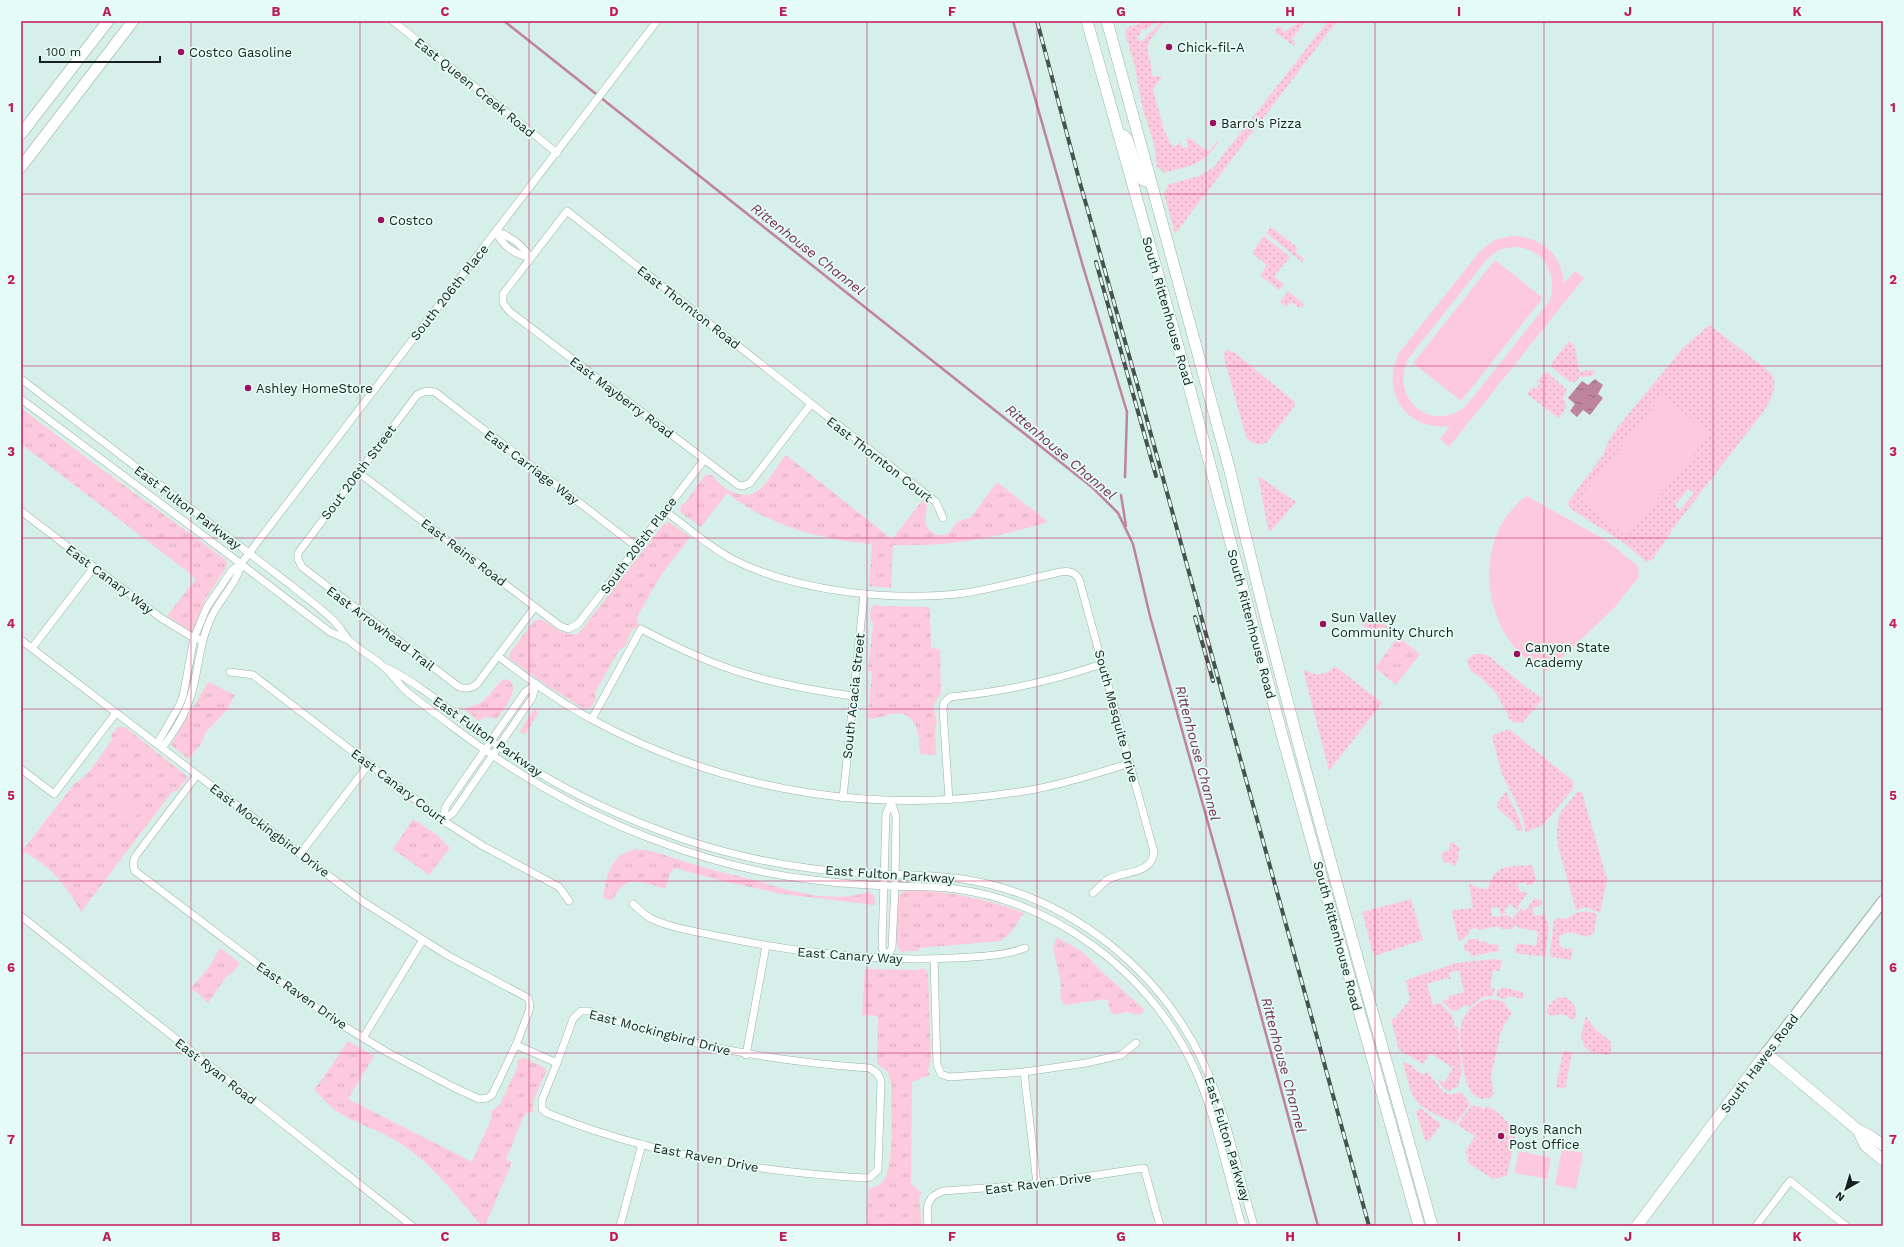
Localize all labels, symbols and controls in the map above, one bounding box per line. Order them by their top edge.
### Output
text: A [103,4,112,19]
text: B [272,4,281,19]
text: C [441,4,450,19]
text: D [609,4,619,19]
text: E [779,4,787,19]
text: F [948,4,956,19]
text: G [1116,4,1126,19]
text: H [1285,4,1295,19]
text: I [1457,4,1461,19]
text: J [1624,4,1632,19]
text: K [1792,4,1802,19]
street label: East Queen Creek Road [412,34,538,140]
scale bar [40,38,160,64]
place label: Chick-fil-A [1177,40,1245,55]
marker: Chick-fil-A [1164,42,1174,52]
text: 100 m [46,45,81,59]
place label: Costco Gasoline [189,45,292,60]
marker: Costco Gasoline [176,47,186,57]
text: 1 [8,100,14,115]
text: 1 [1890,100,1896,115]
place label: Barro's Pizza [1221,116,1302,131]
marker: Barro's Pizza [1208,118,1218,128]
water label: Rittenhouse Channel [748,200,868,298]
place label: Costco [389,213,433,228]
marker: Costco [376,215,386,225]
street label: South Rittenhouse Road [1139,235,1196,387]
street label: South 206th Place [407,241,492,343]
street label: East Thornton Road [634,263,743,352]
text: 2 [7,272,15,287]
text: 2 [1889,272,1897,287]
street label: East Mayberry Road [567,354,676,441]
place label: Ashley HomeStore [256,381,373,396]
marker: Ashley HomeStore [243,383,253,393]
water label: Rittenhouse Channel [1003,401,1119,503]
street label: East Thornton Court [824,414,936,506]
street label: Sout 206th Street [318,422,399,523]
street label: East Carriage Way [482,427,582,508]
text: 3 [7,444,15,459]
text: 3 [1889,444,1897,459]
street label: East Fulton Parkway [131,462,244,553]
street label: South 205th Place [597,494,680,597]
street label: East Reins Road [418,515,509,589]
street label: East Canary Way [63,542,157,617]
street label: South Rittenhouse Road [1224,548,1279,701]
street label: East Arrowhead Trail [324,583,438,674]
place label: Sun Valley Community Church [1331,610,1454,640]
text: 4 [7,616,16,631]
text: 4 [1889,616,1898,631]
marker: Sun Valley Community Church [1318,619,1328,629]
street label: South Acacia Street [839,632,868,760]
place label: Canyon State Academy [1525,640,1610,670]
street label: South Mesquite Drive [1092,648,1141,784]
marker: Canyon State Academy [1512,649,1522,659]
water label: Rittenhouse Channel [1172,684,1224,822]
street label: East Fulton Parkway [430,693,545,780]
street label: East Canary Court [348,746,450,827]
street label: East Mockingbird Drive [207,781,332,880]
text: 5 [7,788,15,803]
text: 5 [1889,788,1897,803]
street label: South Rittenhouse Road [1310,860,1365,1013]
street label: East Fulton Parkway [825,862,955,887]
street label: East Canary Way [797,944,903,967]
street label: East Raven Drive [253,959,350,1032]
text: 6 [7,960,15,975]
text: 6 [1889,960,1897,975]
water label: Rittenhouse Channel [1258,996,1310,1134]
street label: East Mockingbird Drive [587,1006,732,1059]
street label: South Hawes Road [1717,1011,1801,1116]
street label: East Ryan Road [172,1035,259,1108]
street label: East Fulton Parkway [1201,1075,1254,1204]
place label: Boys Ranch Post Office [1509,1122,1582,1152]
marker: Boys Ranch Post Office [1496,1131,1506,1141]
text: 7 [7,1132,15,1147]
text: 7 [1889,1132,1897,1147]
street label: East Raven Drive [652,1140,760,1175]
north arrow [1826,1169,1866,1209]
street label: East Raven Drive [984,1170,1092,1197]
text: N [1833,1189,1847,1204]
text: A [103,1229,112,1244]
text: B [272,1229,281,1244]
text: C [441,1229,450,1244]
text: D [609,1229,619,1244]
text: E [779,1229,787,1244]
text: F [948,1229,956,1244]
text: G [1116,1229,1126,1244]
text: H [1285,1229,1295,1244]
text: I [1457,1229,1461,1244]
text: J [1624,1229,1632,1244]
text: K [1792,1229,1802,1244]

